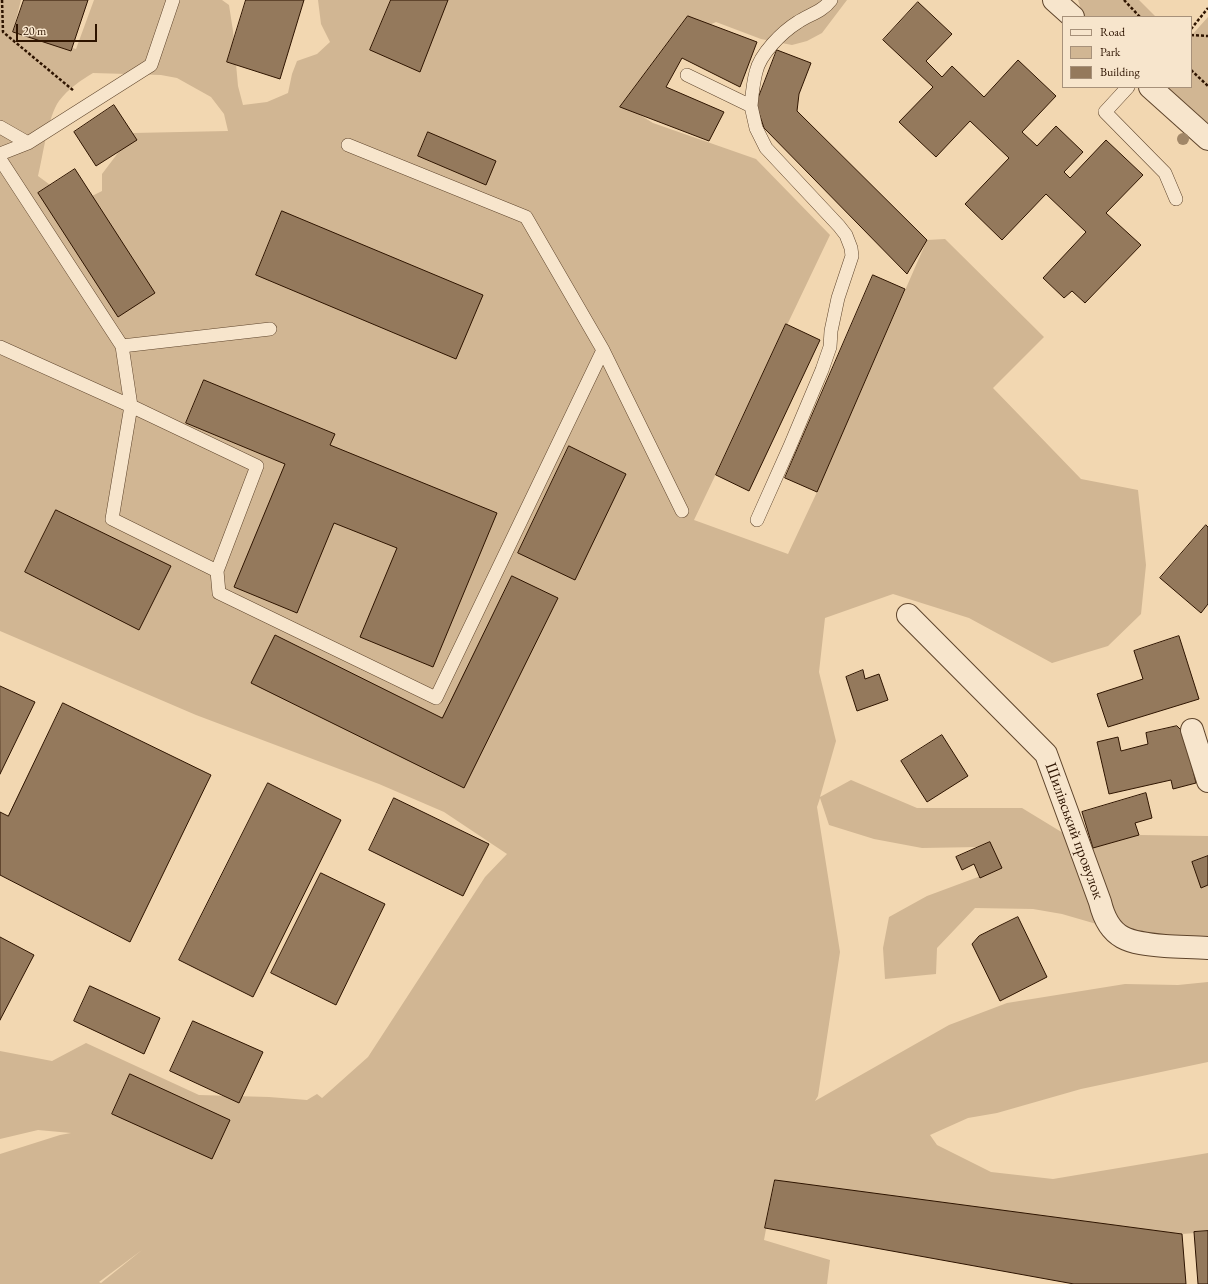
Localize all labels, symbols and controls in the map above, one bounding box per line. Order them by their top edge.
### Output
scale bar [18,16,99,42]
legend [1062,16,1192,88]
text: 20 m [23,23,46,39]
text: Road [1100,24,1125,40]
text: Park [1100,44,1120,60]
text: Building [1100,64,1140,80]
street label: Шилівський провулок [1040,760,1108,902]

